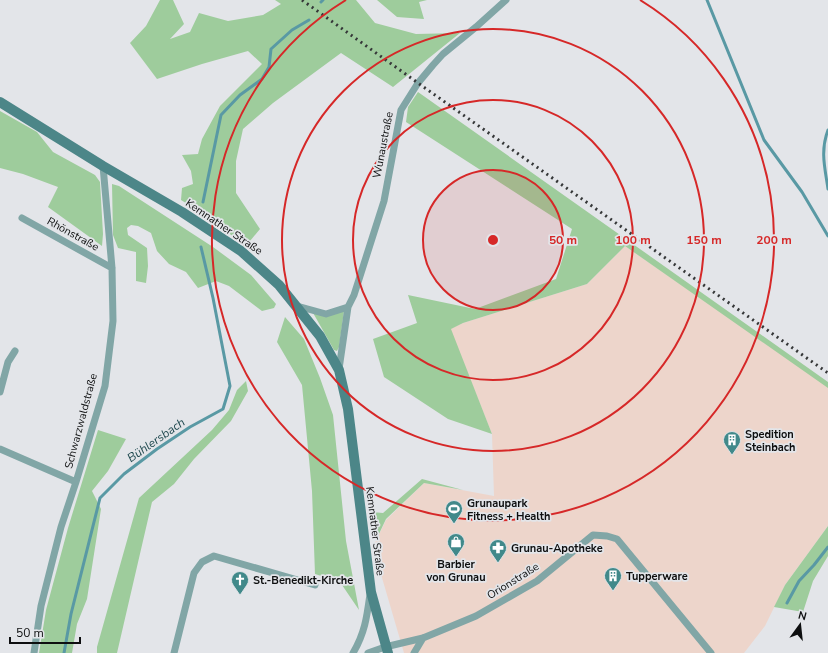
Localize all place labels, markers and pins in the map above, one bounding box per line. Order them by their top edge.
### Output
centre of rings [486,233,500,247]
place label: Spedition Steinbach [745,427,796,455]
building icon: Spedition Steinbach [722,430,742,455]
place label: Grunaupark Fitness + Health [467,496,550,524]
sports icon: Grunaupark Fitness + Health [444,499,464,524]
shop icon: Barbier von Grunau [446,532,466,557]
pharmacy icon: Grunau-Apotheke [488,538,508,563]
place label: Grunau-Apotheke [511,541,603,556]
place label: Barbier von Grunau [425,557,486,585]
building icon: Tupperware [603,566,623,591]
place label: Tupperware [626,569,688,584]
church icon: St.-Benedikt-Kirche [230,570,250,595]
place label: St.-Benedikt-Kirche [253,573,353,588]

